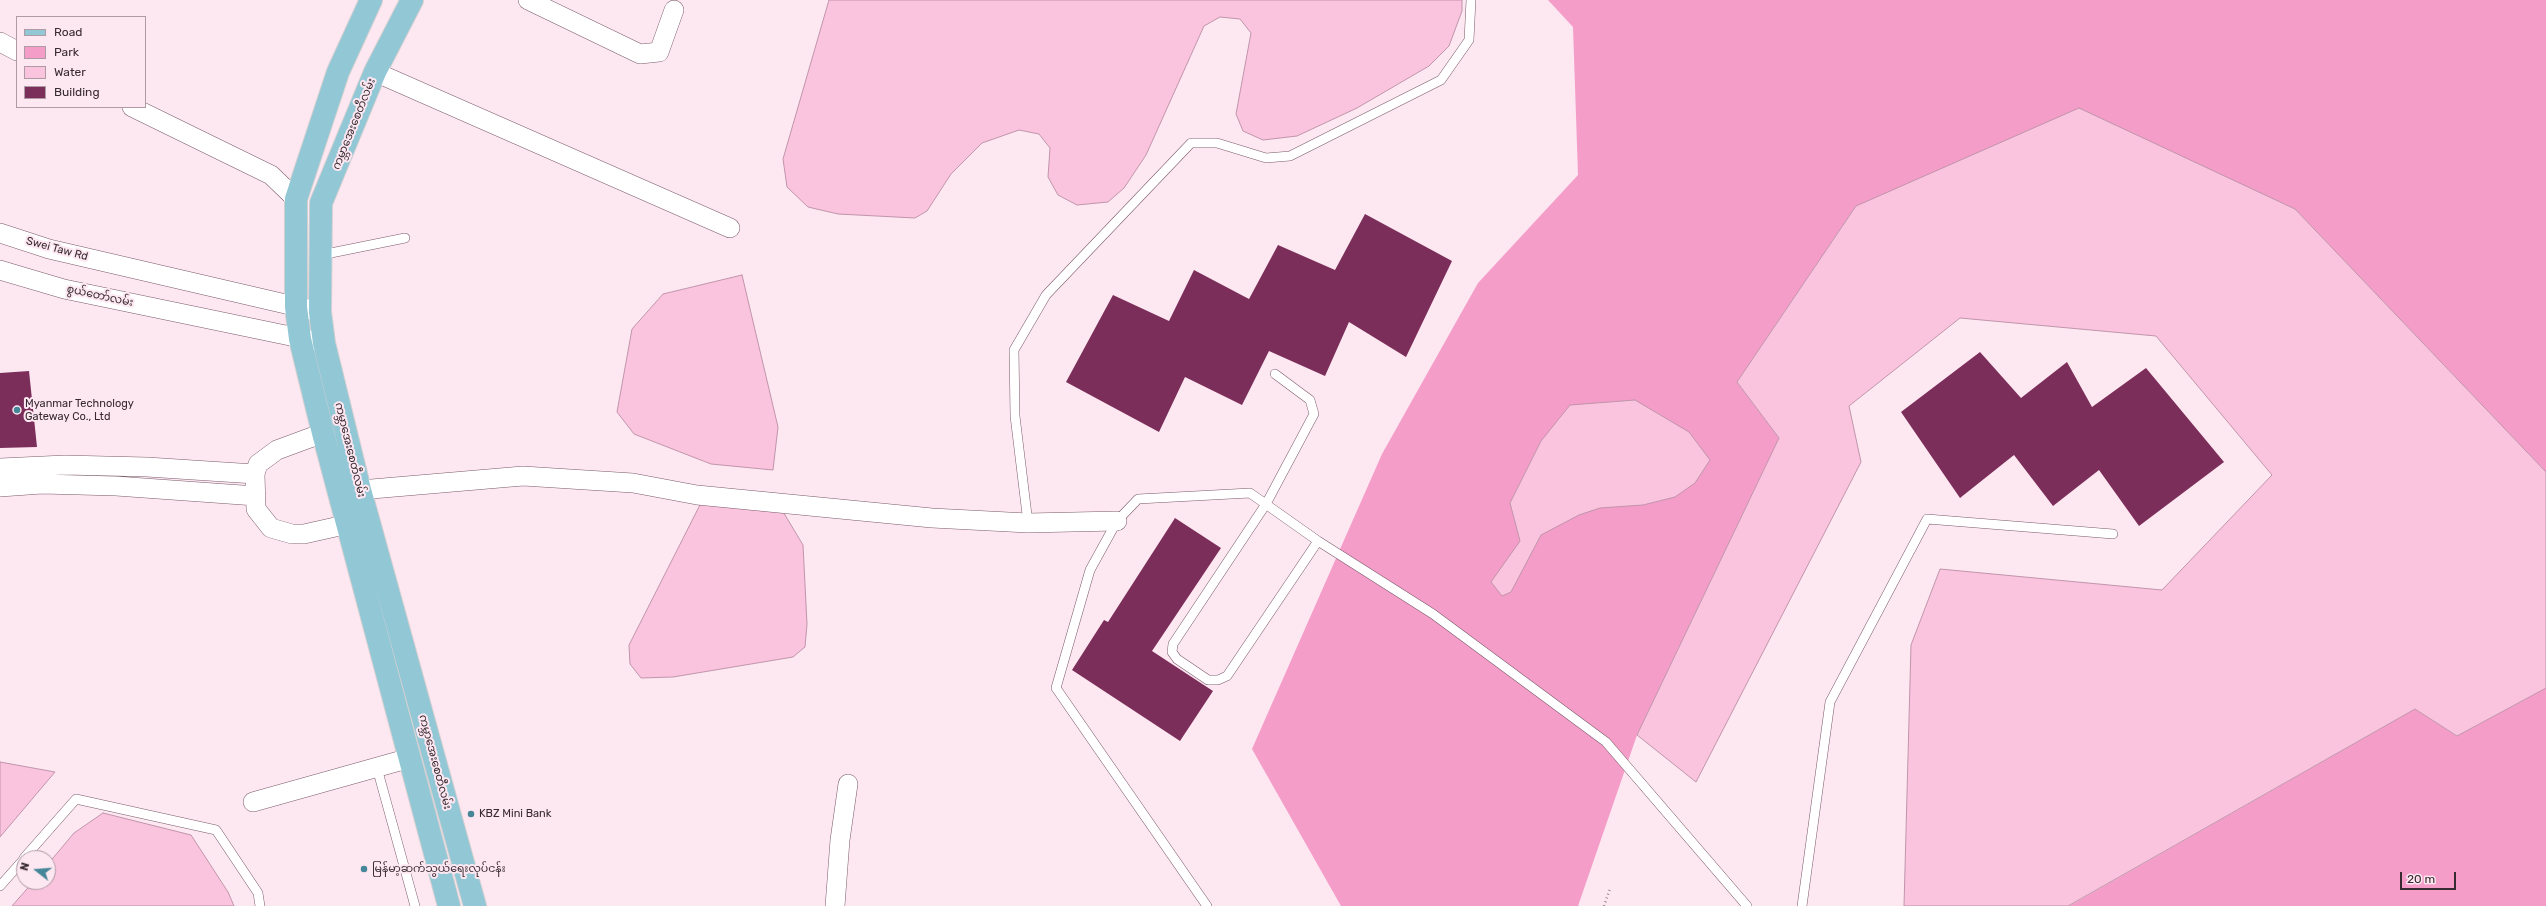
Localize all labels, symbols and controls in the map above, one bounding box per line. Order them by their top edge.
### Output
legend [16,16,146,108]
text: Road [54,25,82,39]
text: Park [54,45,79,59]
text: Water [54,65,86,79]
street label: ကမ္ဘာအေးစေတီလမ်း [330,76,378,172]
text: Building [54,85,100,99]
street label: Swei Taw Rd [25,234,89,264]
street label: စွယ်တော်လမ်း [66,283,134,309]
place label: Myanmar Technology Gateway Co., Ltd [25,397,134,423]
street label: ကမ္ဘာအေးစေတီလမ်း [332,401,368,499]
marker: Myanmar Technology Gateway Co., Ltd [12,405,22,415]
street label: ကမ္ဘာအေးစေတီလမ်း [416,713,454,811]
place label: KBZ Mini Bank [479,807,551,821]
marker: KBZ Mini Bank [466,809,476,819]
north arrow [16,850,56,890]
text: N [18,861,32,872]
place label: မြန်မာ့ဆက်သွယ်ရေးလုပ်ငန်း [372,862,505,876]
marker: မြန်မာ့ဆက်သွယ်ရေးလုပ်ငန်း [359,864,369,874]
scale bar [2402,864,2458,890]
text: 20 m [2407,872,2435,886]

